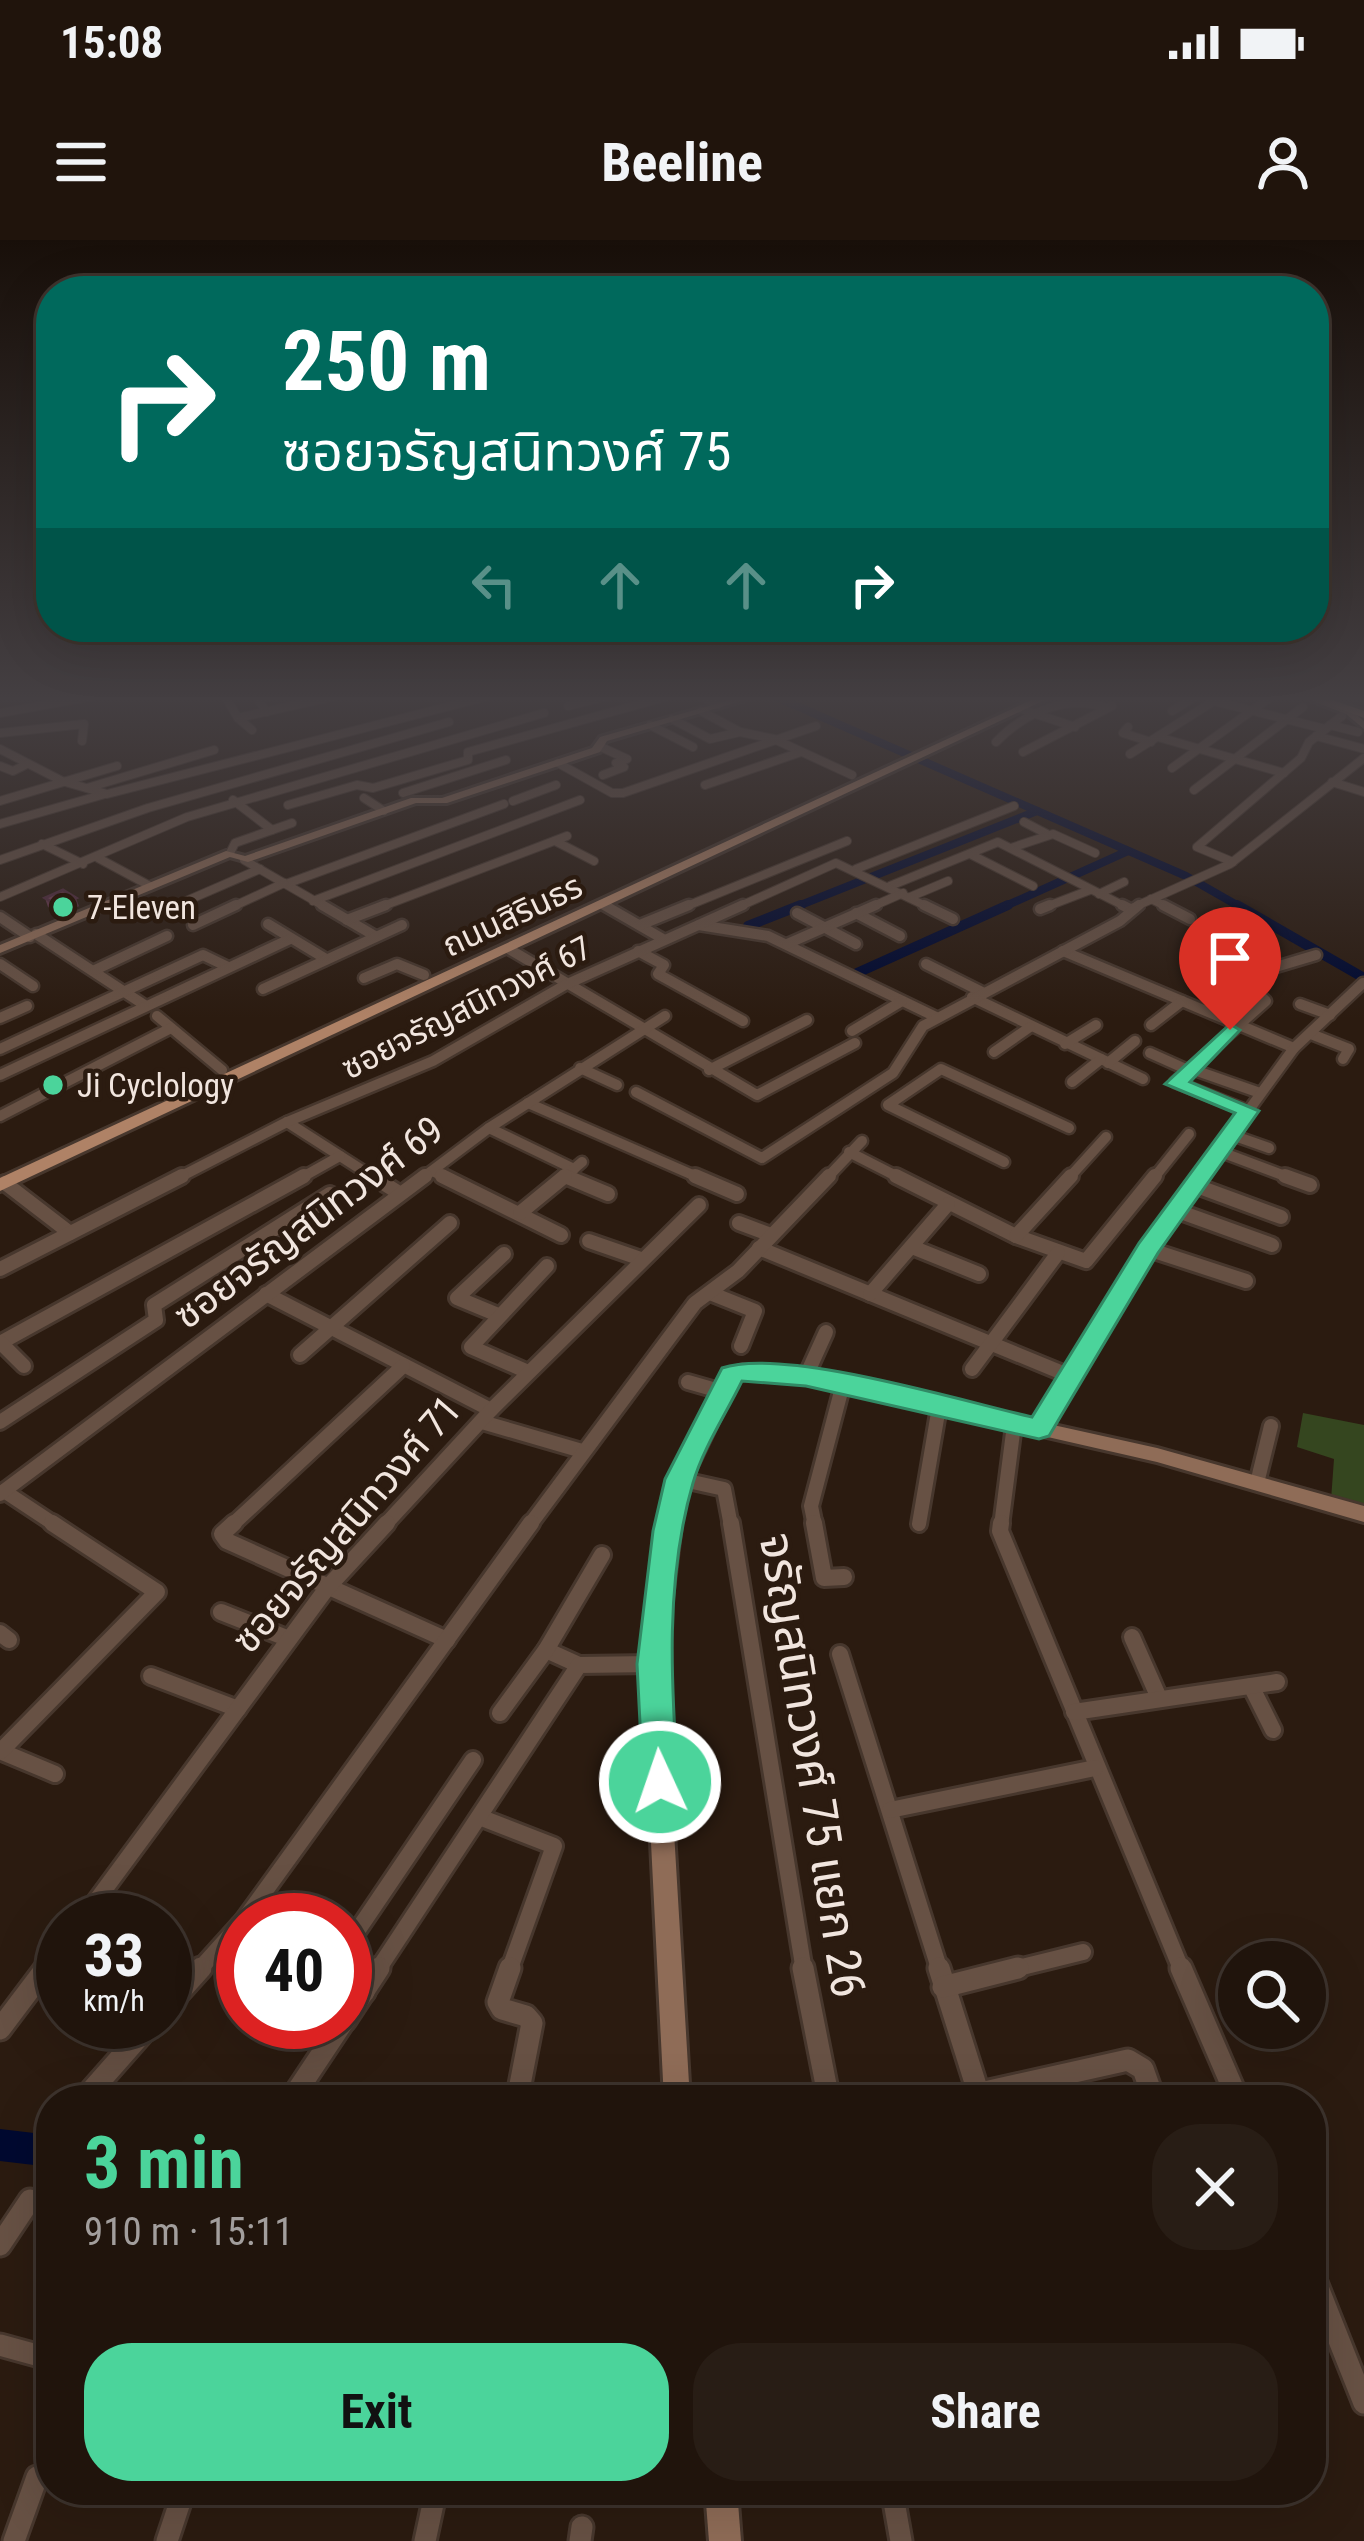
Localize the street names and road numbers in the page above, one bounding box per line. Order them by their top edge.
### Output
street label: ถนนสิรินธร [436,866,588,965]
street label: ซอยจรัญสนิทวงศ์ 67 [335,928,597,1087]
street label: ซอยจรัญสนิทวงศ์ 69 [165,1107,452,1339]
street label: ซอยจรัญสนิทวงศ์ 71 [223,1387,471,1662]
street label: จรัญสนิทวงศ์ 75 แยก 26 [748,1529,877,2001]

